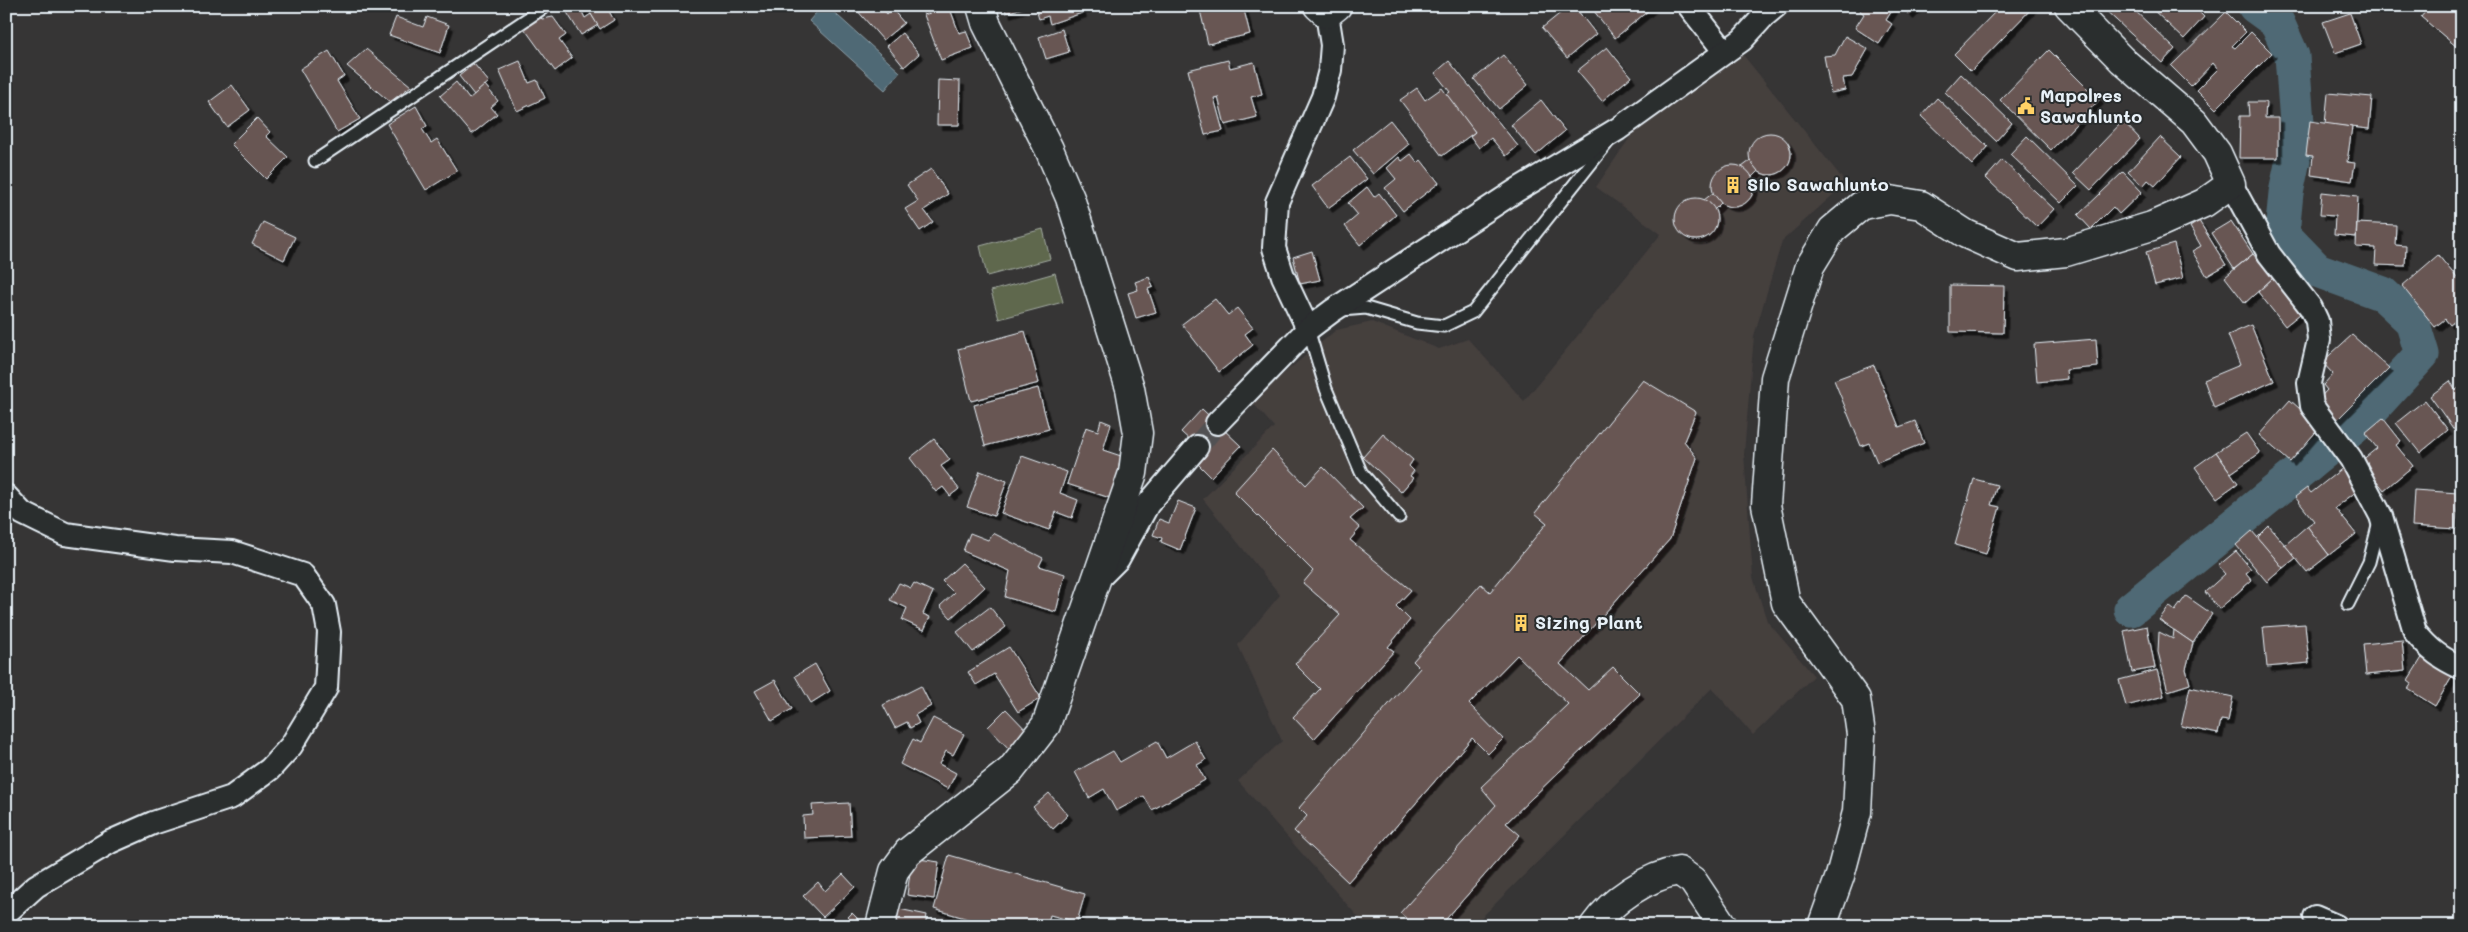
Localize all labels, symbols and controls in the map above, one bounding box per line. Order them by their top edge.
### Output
place label: Mapolres Sawahlunto [2040,83,2142,128]
public building icon: Mapolres Sawahlunto [2016,96,2036,116]
place label: Silo Sawahlunto [1747,172,1889,196]
building icon: Silo Sawahlunto [1723,175,1743,195]
place label: Sizing Plant [1535,610,1643,634]
building icon: Sizing Plant [1511,613,1531,633]

